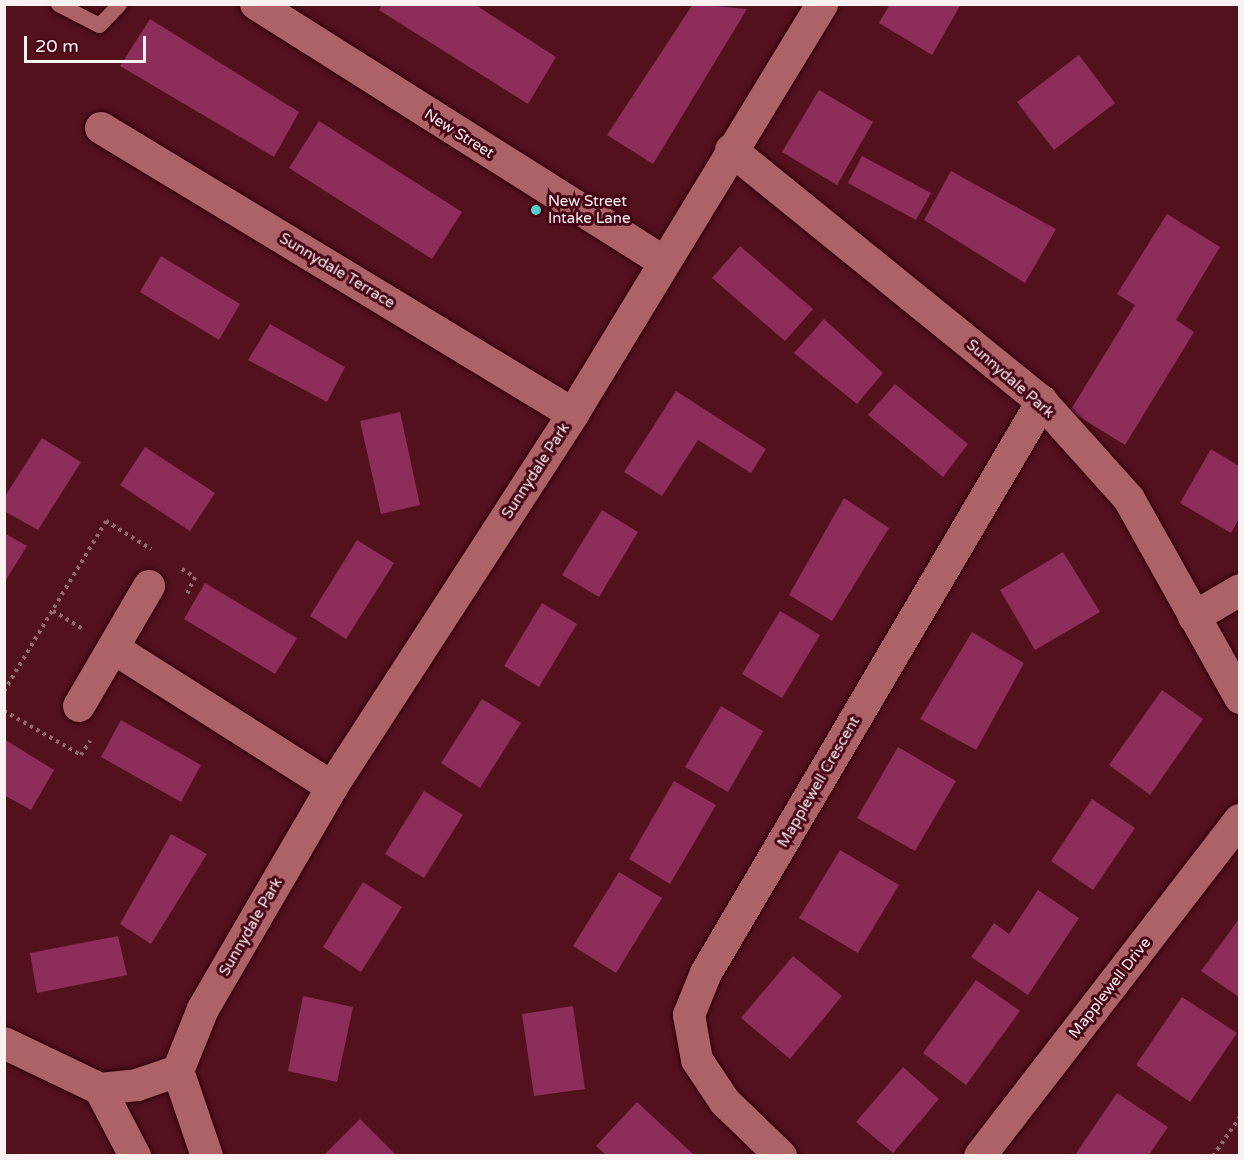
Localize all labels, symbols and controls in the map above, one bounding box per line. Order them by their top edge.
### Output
scale bar [27,24,148,62]
text: 20 m [35,35,79,57]
street label: New Street [421,105,497,163]
place label: New Street Intake Lane [548,192,630,227]
marker: New Street Intake Lane [529,203,543,217]
street label: Sunnydale Terrace [276,229,398,313]
street label: Sunnydale Park [962,336,1058,422]
street label: Sunnydale Park [498,420,574,522]
street label: Mapplewell Crescent [774,713,864,851]
street label: Sunnydale Park [216,875,286,979]
street label: Mapplewell Drive [1065,934,1155,1042]

